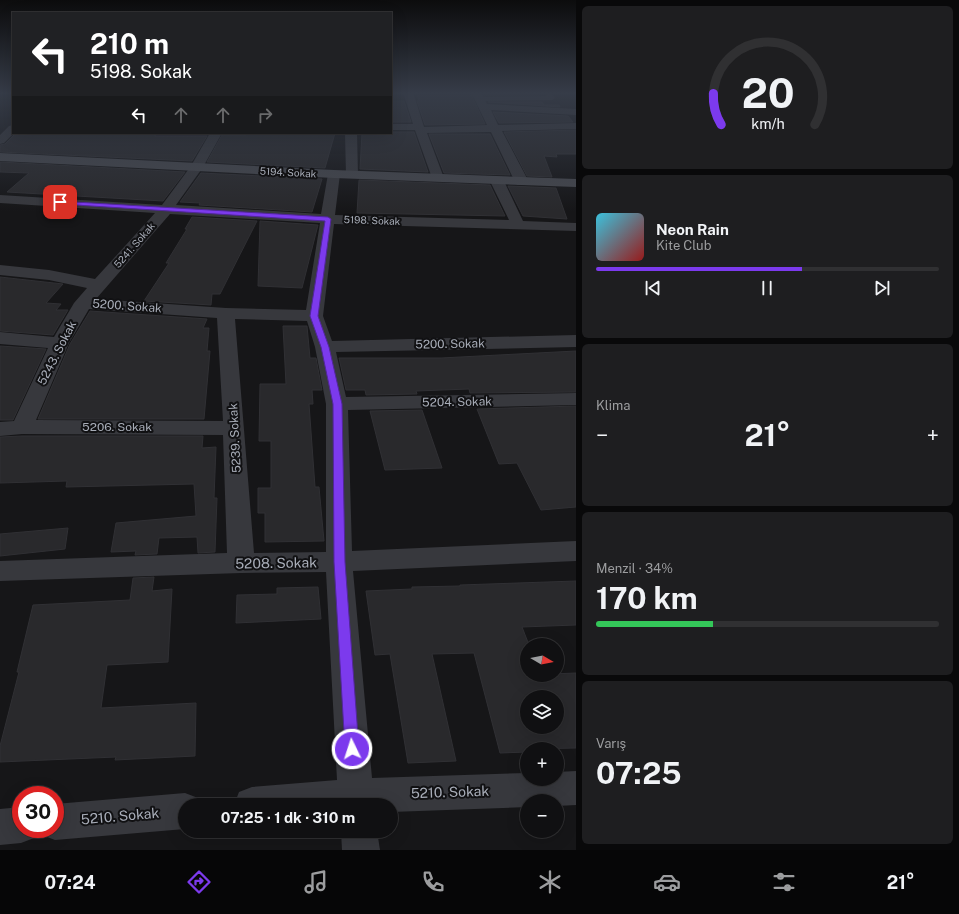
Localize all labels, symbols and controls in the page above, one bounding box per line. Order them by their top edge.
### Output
text: 210 m [90,27,169,60]
icon: left [24,28,76,80]
text: 5198. Sokak [90,61,192,82]
text: 20 [741,68,794,117]
icon: left [128,104,150,126]
icon: ahead [170,104,192,126]
icon: ahead [212,104,234,126]
icon: right [254,104,276,126]
text: km/h [751,115,784,132]
street label: 5194. Sokak [259,165,317,179]
pin [43,185,77,219]
icon: arrive [49,191,71,213]
street label: 5198. Sokak [343,213,401,227]
street label: 5241. Sokak [111,220,157,270]
text: Neon Rain [656,221,729,238]
text: Kite Club [656,238,711,253]
icon: previous [642,277,664,299]
icon: pause [756,277,778,299]
icon: next [871,277,893,299]
street label: 5200. Sokak [92,297,163,315]
street label: 5243. Sokak [35,318,79,387]
street label: 5200. Sokak [415,336,485,352]
street label: 5204. Sokak [422,394,492,410]
text: Klima [596,398,630,413]
street label: 5239. Sokak [226,402,244,473]
text: 21° [744,417,791,453]
street label: 5206. Sokak [82,420,152,434]
text: − [596,422,608,448]
text: + [927,422,939,448]
street label: 5208. Sokak [235,554,317,572]
text: Menzil · 34% [596,561,673,576]
text: 170 km [596,580,698,616]
north arrow [520,638,564,682]
map controls [520,638,564,838]
button: layers [520,690,564,734]
position arrow [331,728,373,770]
text: Varış [596,736,626,751]
button: + [520,742,564,786]
text: 07:25 [596,755,682,791]
street label: 5210. Sokak [410,783,490,801]
speed limit sign: 30 [12,786,64,838]
button: − [520,794,564,838]
street label: 5210. Sokak [80,805,160,827]
text: 07:25 · 1 dk · 310 m [221,809,355,826]
icon: directions [185,868,213,896]
icon: music [302,868,330,896]
icon: phone [419,868,447,896]
icon: climate [536,868,564,896]
icon: car [653,868,681,896]
icon: filters [770,868,798,896]
text: 07:24 [45,872,96,893]
text: 21° [887,872,914,893]

